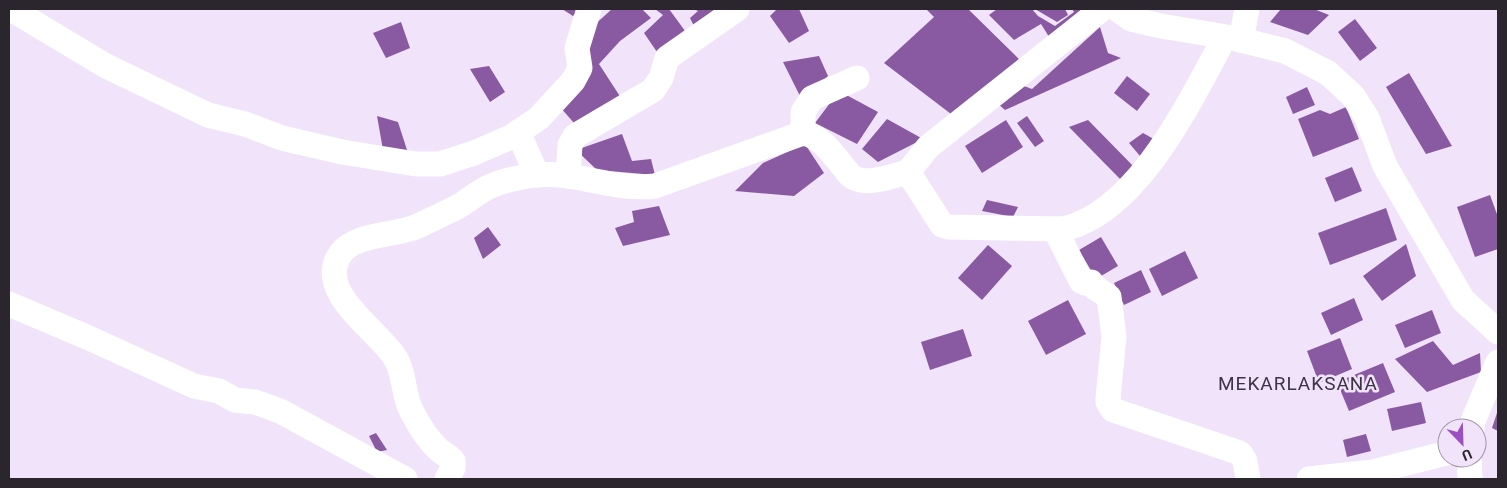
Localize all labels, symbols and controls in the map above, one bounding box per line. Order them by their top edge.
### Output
district label: MEKARLAKSANA [1218,372,1378,395]
north arrow [1437,418,1487,468]
text: U [1460,446,1474,464]

